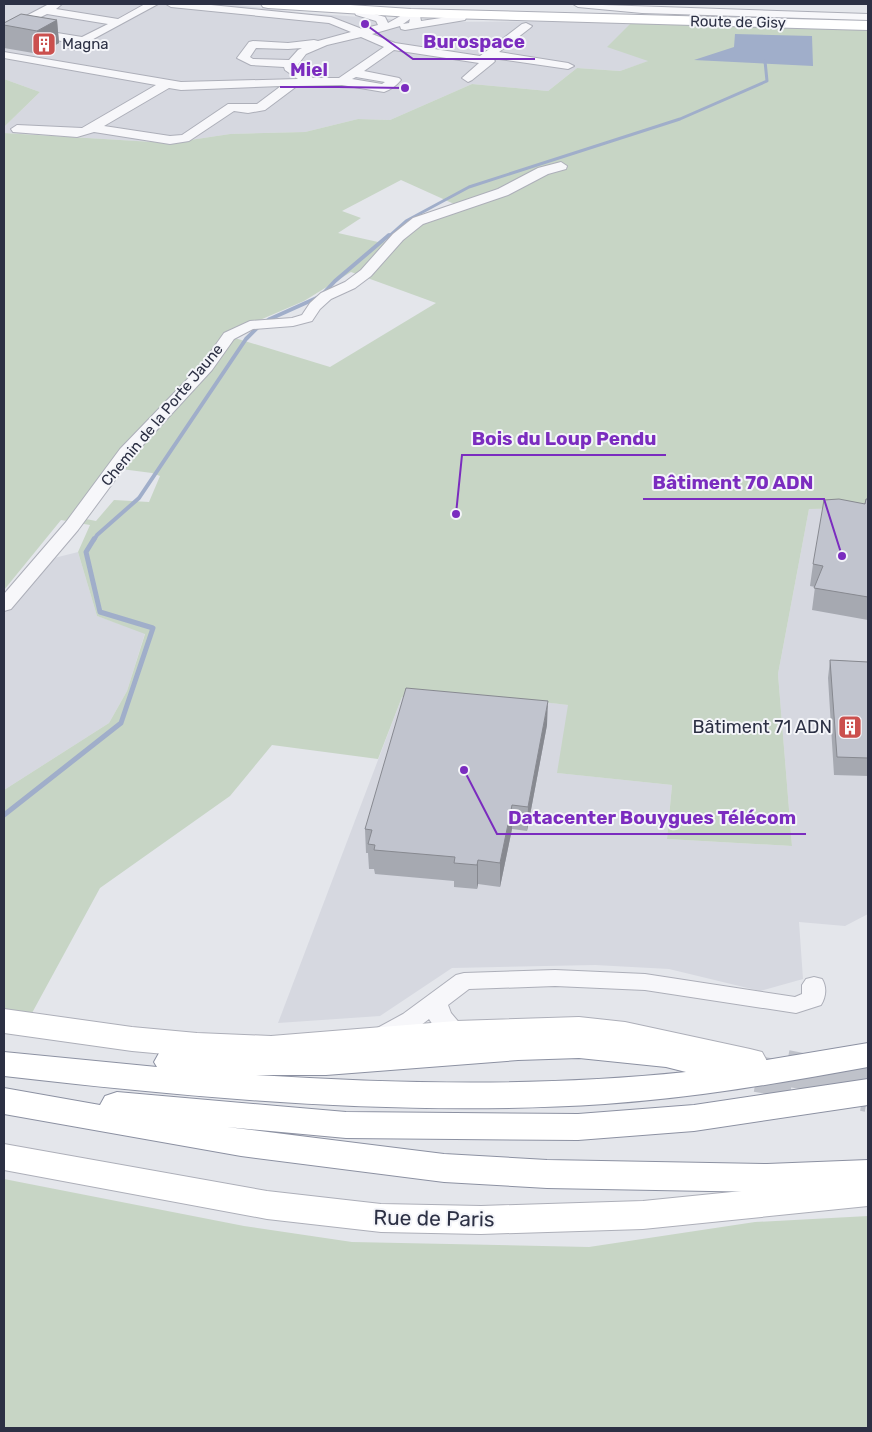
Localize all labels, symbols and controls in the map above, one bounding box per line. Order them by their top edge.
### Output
street label: Route de Gisy [690,12,786,32]
callout: Burospace [413,25,535,59]
text: Burospace [423,30,525,53]
building icon: Magna [31,31,57,57]
place label: Magna [62,35,109,53]
callout: Miel [280,53,338,87]
text: Miel [290,58,328,81]
street label: Chemin de la Porte Jaune [97,340,227,490]
callout: Bois du Loup Pendu [462,421,666,455]
text: Bois du Loup Pendu [472,427,656,450]
callout: Bâtiment 70 ADN [643,465,824,499]
text: Bâtiment 70 ADN [653,471,813,494]
building icon: Bâtiment 71 ADN [837,714,863,740]
place label: Bâtiment 71 ADN [693,716,832,738]
callout: Datacenter Bouygues Télécom [497,800,806,834]
text: Datacenter Bouygues Télécom [508,806,796,829]
street label: Rue de Paris [373,1204,495,1232]

